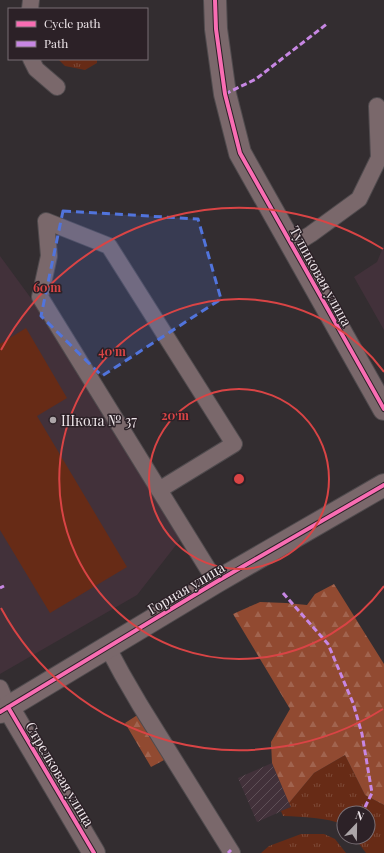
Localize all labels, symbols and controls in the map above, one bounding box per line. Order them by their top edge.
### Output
legend [8,8,148,60]
text: Cycle path [44,15,101,31]
text: Path [44,35,68,51]
street label: Тупиковая улица [286,222,356,330]
text: 60 m [33,279,61,295]
text: 40 m [98,343,126,359]
text: 20 m [161,407,189,423]
place label: Школа № 37 [61,411,137,430]
marker: Школа № 37 [48,415,58,425]
centre of rings [232,472,246,486]
street label: Горная улица [144,557,228,619]
street label: Стрелковая улица [21,718,99,830]
north arrow [336,805,376,845]
text: N [353,807,366,824]

